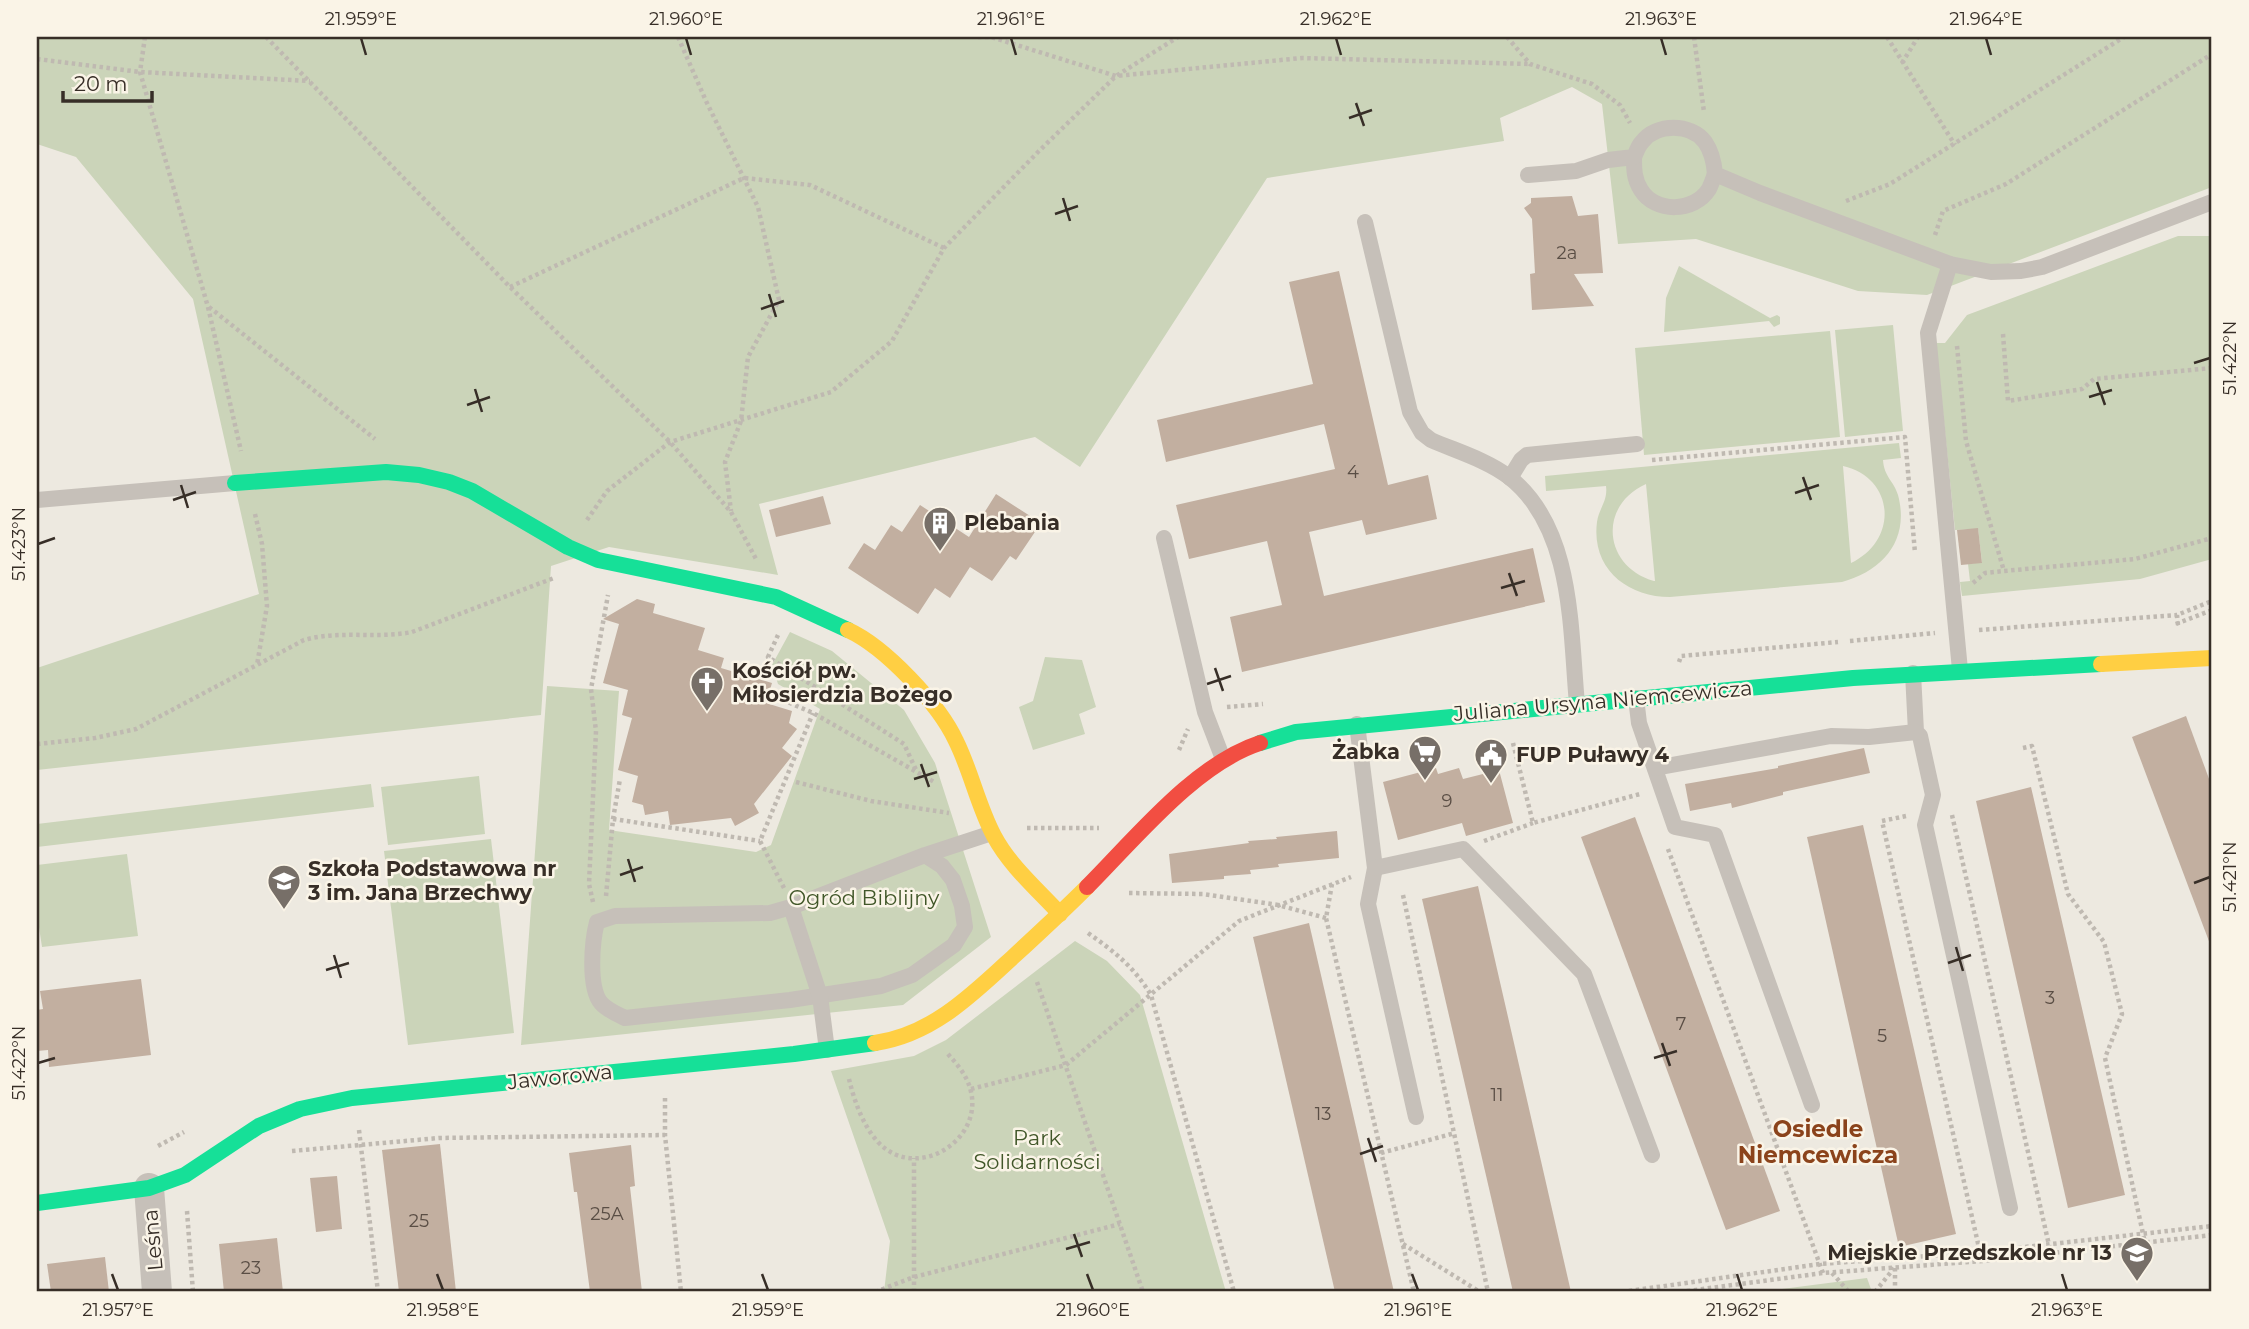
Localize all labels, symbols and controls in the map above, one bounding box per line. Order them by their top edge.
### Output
text: 21.959°E [325,8,397,30]
text: 21.960°E [649,8,723,30]
text: 21.961°E [977,8,1045,30]
text: 21.962°E [1300,8,1372,30]
text: 21.963°E [1625,8,1697,30]
text: 21.964°E [1949,8,2023,30]
scale bar [63,60,152,104]
text: 20 m [74,71,128,96]
house number: 2a [1557,242,1577,264]
text: 51.422°N [2219,321,2241,395]
house number: 4 [1347,461,1359,483]
building icon: Plebania [921,504,959,553]
text: 51.423°N [8,507,30,581]
place label: Plebania [964,510,1060,535]
place label: Kościół pw. Miłosierdzia Bożego [732,658,953,707]
church icon: Kościół pw. Miłosierdzia Bożego [688,664,726,713]
street label: Juliana Ursyna Niemcewicza [1452,675,1753,726]
supermarket icon: Żabka [1406,733,1444,782]
public building icon: FUP Puławy 4 [1472,736,1510,785]
place label: Żabka [1332,738,1400,764]
place label: FUP Puławy 4 [1516,742,1670,767]
house number: 9 [1442,790,1453,812]
text: 51.421°N [2219,841,2241,913]
place label: Szkoła Podstawowa nr 3 im. Jana Brzechwy [307,856,556,905]
school or university icon: Szkoła Podstawowa nr 3 im. Jana Brzechwy [265,862,303,911]
park label: Ogród Biblijny [788,885,940,910]
house number: 3 [2045,987,2055,1009]
house number: 7 [1676,1013,1686,1035]
house number: 5 [1877,1025,1887,1047]
text: 51.422°N [8,1026,30,1100]
street label: Jaworowa [505,1059,614,1095]
house number: 11 [1491,1084,1504,1106]
house number: 13 [1315,1103,1331,1125]
district label: Osiedle Niemcewicza [1738,1115,1898,1169]
park label: Park Solidarności [973,1125,1101,1174]
house number: 25A [590,1203,624,1225]
street label: Leśna [137,1208,168,1272]
house number: 25 [409,1210,429,1232]
school or university icon: Miejskie Przedszkole nr 13 [2118,1234,2156,1283]
place label: Miejskie Przedszkole nr 13 [1827,1240,2112,1265]
house number: 23 [241,1257,261,1279]
text: 21.957°E [82,1299,154,1321]
text: 21.958°E [407,1299,479,1321]
text: 21.959°E [732,1299,804,1321]
text: 21.960°E [1056,1299,1130,1321]
text: 21.961°E [1384,1299,1452,1321]
text: 21.962°E [1706,1299,1778,1321]
text: 21.963°E [2031,1299,2103,1321]

